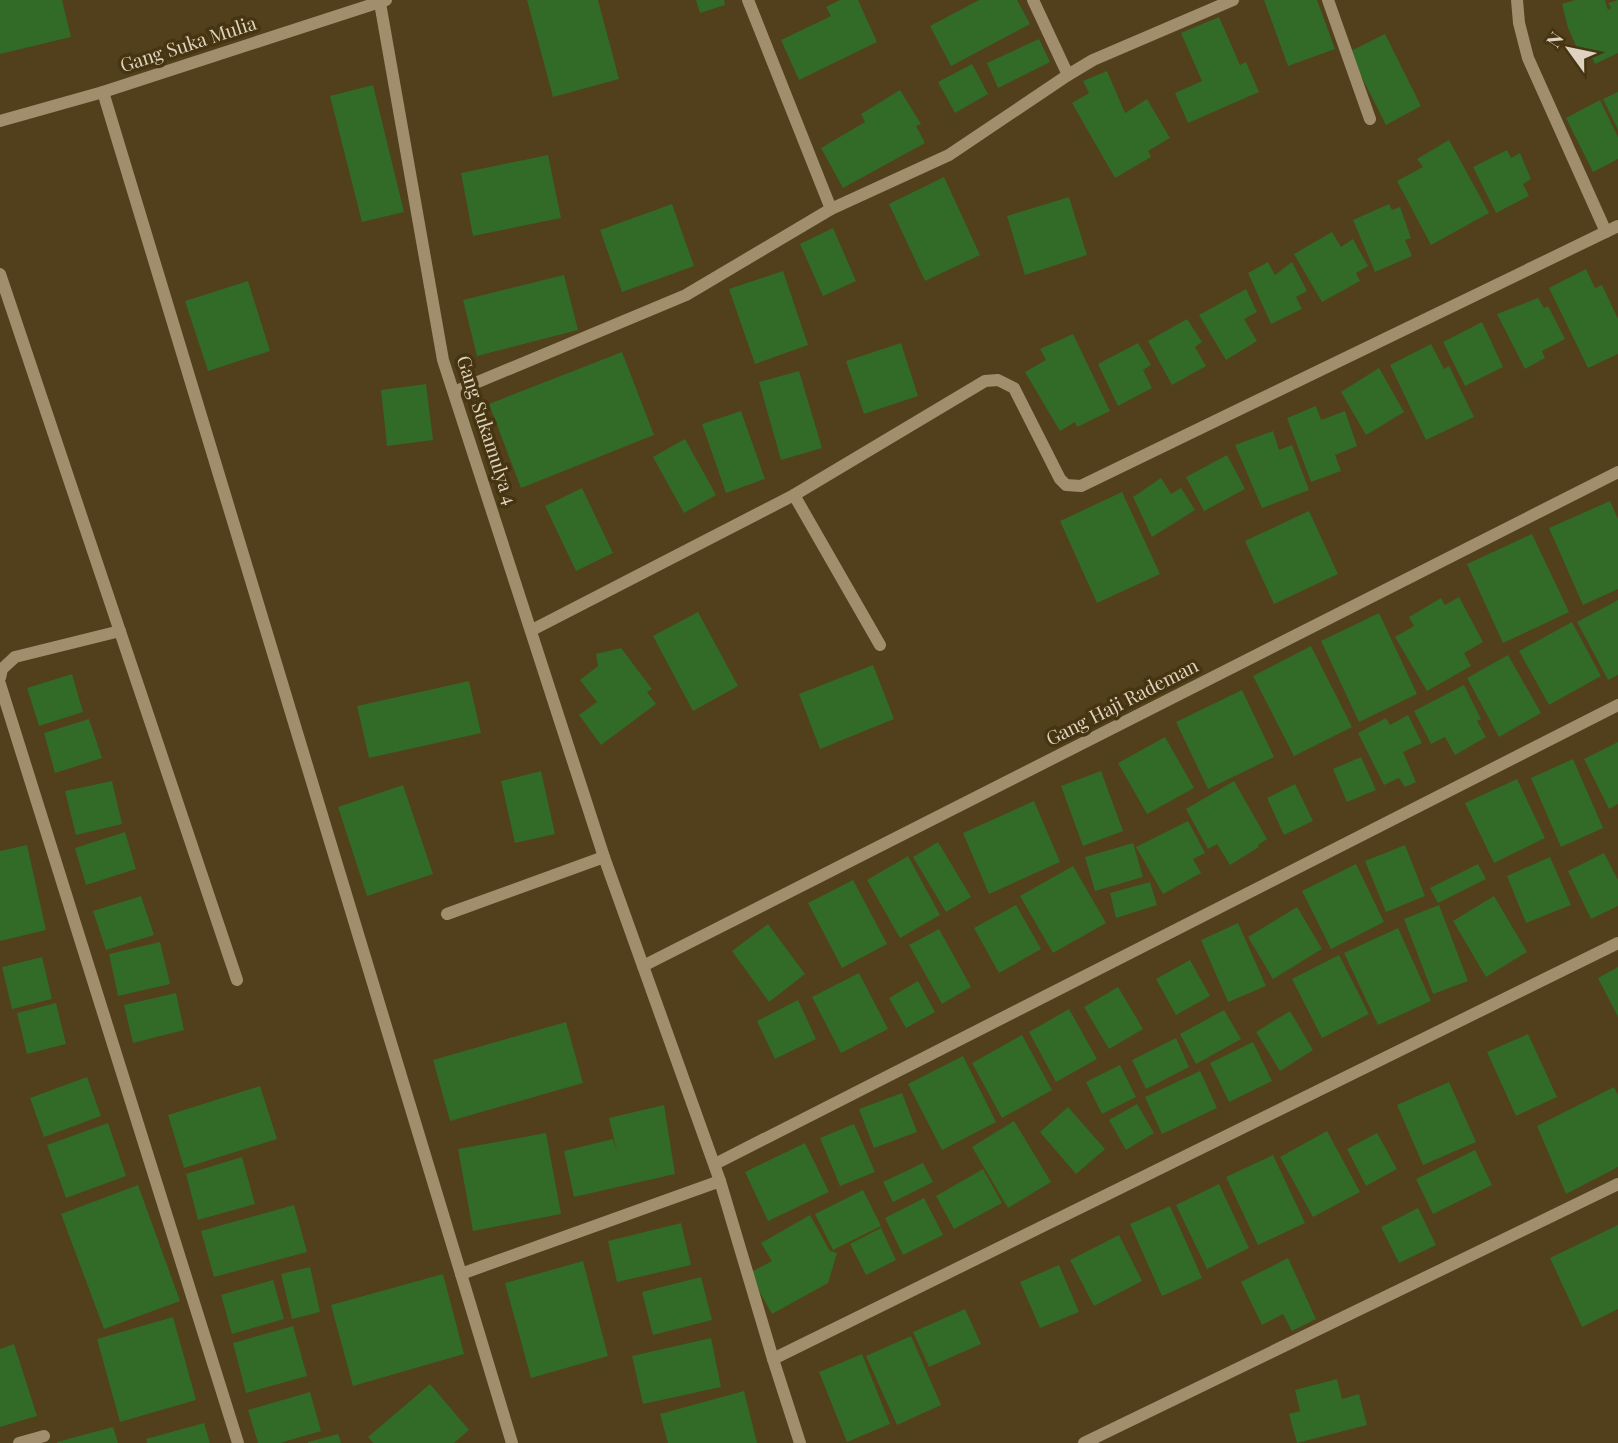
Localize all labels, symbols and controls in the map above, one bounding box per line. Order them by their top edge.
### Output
street label: Gang Suka Mulia [116,9,260,77]
north arrow [1534,14,1604,84]
text: N [1539,26,1569,52]
street label: Gang Sukamulya 4 [452,352,524,508]
street label: Gang Haji Rademan [1041,651,1203,751]

